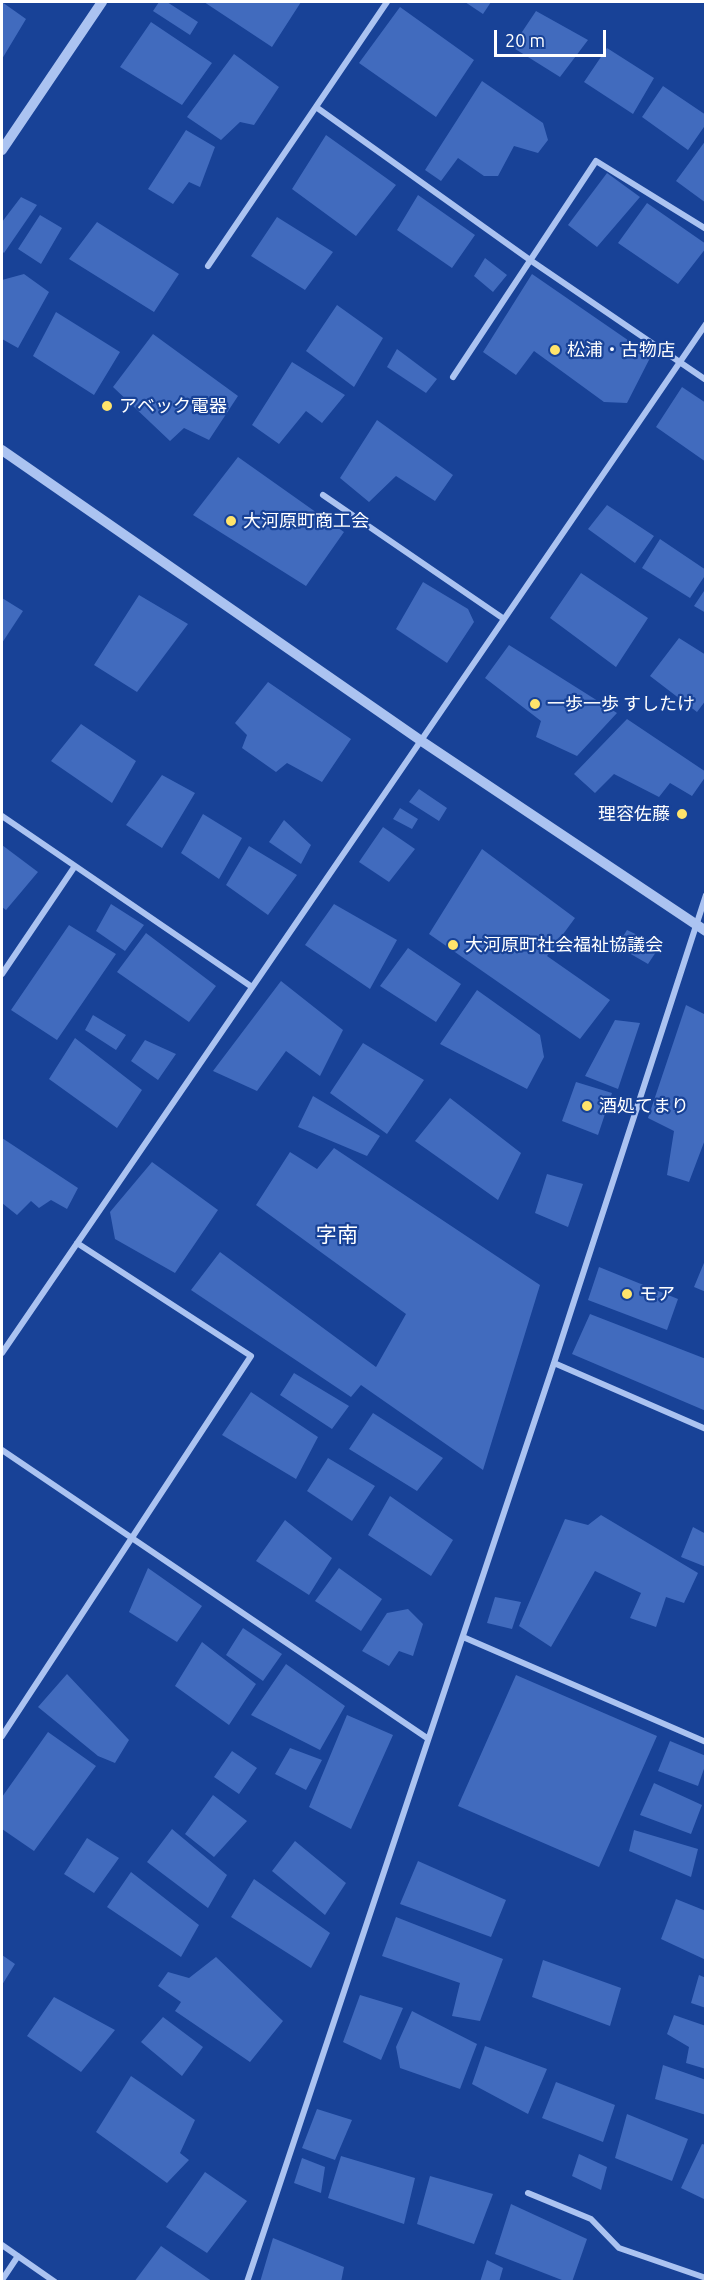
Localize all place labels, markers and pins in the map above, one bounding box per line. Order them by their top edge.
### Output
place label: 松浦・古物店 [567,339,675,361]
marker: 松浦・古物店 [548,343,562,357]
place label: アベック電器 [119,395,227,417]
marker: アベック電器 [100,399,114,413]
place label: 大河原町商工会 [243,510,369,532]
marker: 大河原町商工会 [224,514,238,528]
place label: 一歩一歩 すしたけ [547,693,695,715]
marker: 一歩一歩 すしたけ [528,697,542,711]
place label: 理容佐藤 [598,803,670,825]
marker: 理容佐藤 [675,807,689,821]
place label: 大河原町社会福祉協議会 [465,934,663,956]
marker: 大河原町社会福祉協議会 [446,938,460,952]
place label: 酒処てまり [599,1095,689,1117]
marker: 酒処てまり [580,1099,594,1113]
place label: モア [639,1283,675,1305]
marker: モア [620,1287,634,1301]

